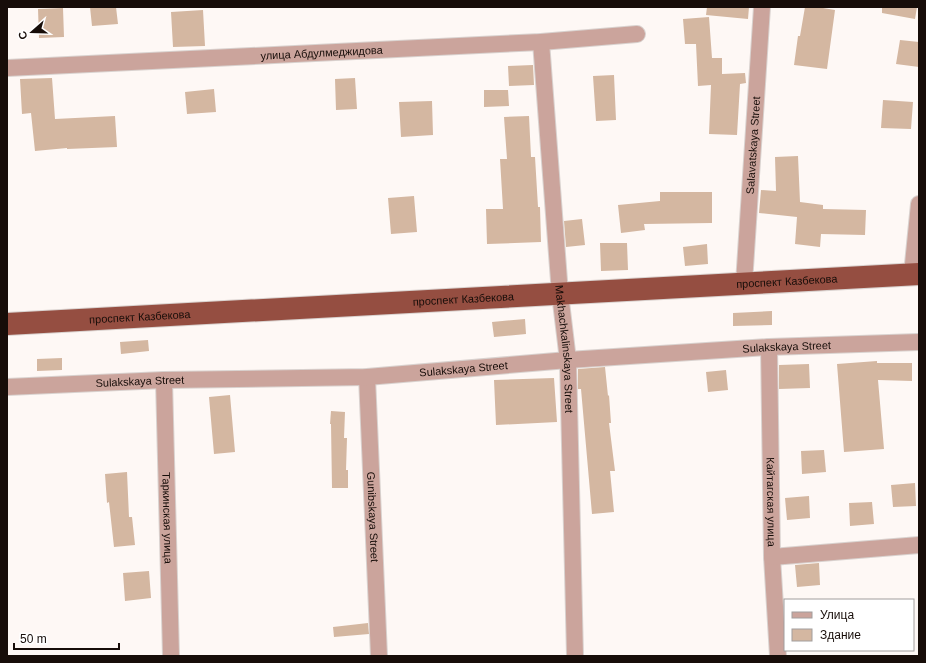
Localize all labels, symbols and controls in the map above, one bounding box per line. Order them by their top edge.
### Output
north arrow [12,12,52,52]
text: С [16,30,30,41]
street label: улица Абдулмеджидова [260,44,384,62]
street label: Salavatskaya Street [744,96,762,195]
street label: проспект Казбекова [736,272,839,290]
street label: Makhachkalinskaya Street [553,285,575,413]
street label: проспект Казбекова [412,290,515,308]
street label: проспект Казбекова [89,308,192,325]
street label: Sulakskaya Street [742,339,831,355]
street label: Sulakskaya Street [419,359,508,379]
street label: Sulakskaya Street [95,374,184,389]
street label: Кайтагская улица [765,457,778,548]
street label: Gunibskaya Street [365,471,381,562]
street label: Таркинская улица [160,472,175,565]
legend [784,599,914,651]
text: Улица [820,608,854,622]
scale bar [14,625,119,651]
text: Здание [820,628,861,642]
text: 50 m [20,632,47,646]

